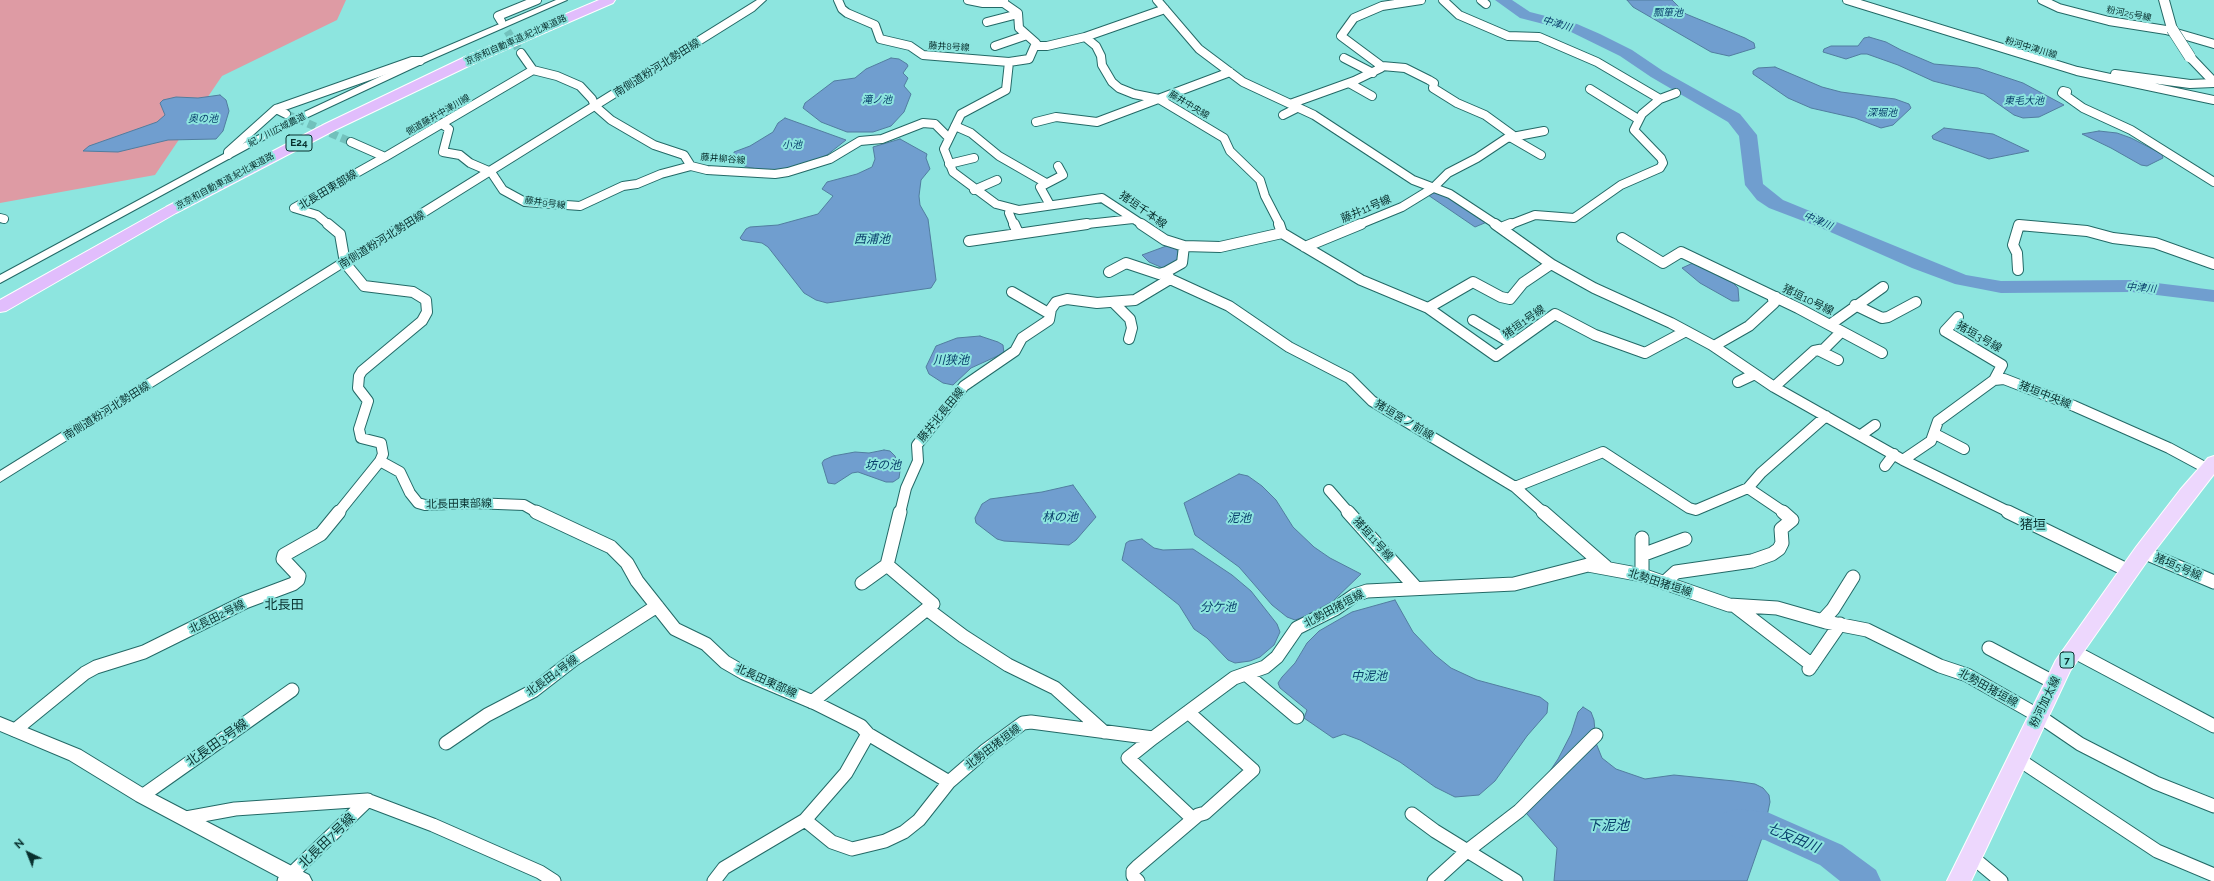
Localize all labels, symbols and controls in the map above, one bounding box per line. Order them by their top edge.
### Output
street label: 粉河25号線 [2106,4,2152,24]
water label: 瓢箪池 [1653,7,1683,19]
street label: 京奈和自動車道;紀北東道路 [464,13,568,67]
water label: 中津川 [1541,14,1573,34]
street label: 粉河中津川線 [2004,35,2058,61]
street label: 南側道粉河北勢田線 [612,36,702,100]
street label: 藤井8号線 [928,41,970,53]
street label: 藤井中央線 [1167,89,1211,121]
street label: 側道藤井中津川線 [404,92,472,138]
water label: 滝ノ池 [862,94,892,106]
water label: 東毛大池 [2004,95,2044,107]
water label: 深堀池 [1867,107,1897,119]
street label: 紀ノ川広域農道 [246,111,308,149]
water label: 奥の池 [188,113,218,125]
road number: E24 [286,135,312,151]
water label: 小池 [782,139,802,151]
street label: 京奈和自動車道;紀北東道路 [174,150,276,212]
street label: 藤井柳谷線 [700,152,746,166]
street label: 北長田東部線 [296,167,360,213]
street label: 猪垣千本線 [1117,189,1169,231]
street label: 藤井11号線 [1339,192,1393,226]
street label: 藤井9号線 [524,195,566,211]
street label: 南側道粉河北勢田線 [337,208,427,272]
water label: 中津川 [1802,210,1834,232]
water label: 西浦池 [854,232,890,246]
water label: 中津川 [2126,281,2156,295]
street label: 猪垣10号線 [1780,282,1836,318]
street label: 猪垣1号線 [1500,303,1548,341]
street label: 猪垣3号線 [1954,319,2004,355]
water label: 川狭池 [933,353,969,367]
street label: 南側道粉河北勢田線 [62,379,152,443]
street label: 猪垣中央線 [2017,379,2073,411]
street label: 藤井北長田線 [915,385,967,445]
street label: 猪垣宮ノ前線 [1372,397,1436,443]
water label: 坊の池 [865,458,901,472]
street label: 北長田東部線 [426,497,492,511]
water label: 林の池 [1042,510,1078,524]
water label: 泥池 [1227,511,1251,525]
street label: 猪垣11号線 [1350,515,1396,563]
district label: 猪垣 [2020,517,2046,533]
street label: 猪垣5号線 [2152,551,2204,583]
street label: 北勢田猪垣線 [1627,567,1693,599]
street label: 北勢田猪垣線 [1302,588,1366,630]
district label: 北長田 [265,597,303,613]
street label: 北長田2号線 [187,598,247,636]
water label: 分ケ池 [1200,600,1236,614]
road number: 7 [2060,652,2074,668]
street label: 北長田4号線 [523,653,581,699]
street label: 北長田東部線 [733,662,799,700]
street label: 北勢田猪垣線 [1956,666,2020,710]
water label: 中泥池 [1351,669,1387,683]
street label: 粉河加太線 [2027,674,2063,730]
street label: 北長田3号線 [183,716,251,770]
street label: 北勢田猪垣線 [963,722,1023,772]
street label: 北長田7号線 [296,810,358,872]
water label: 下泥池 [1587,818,1629,834]
water label: 七反田川 [1764,819,1822,857]
north arrow [8,833,48,873]
text: N [12,836,27,851]

